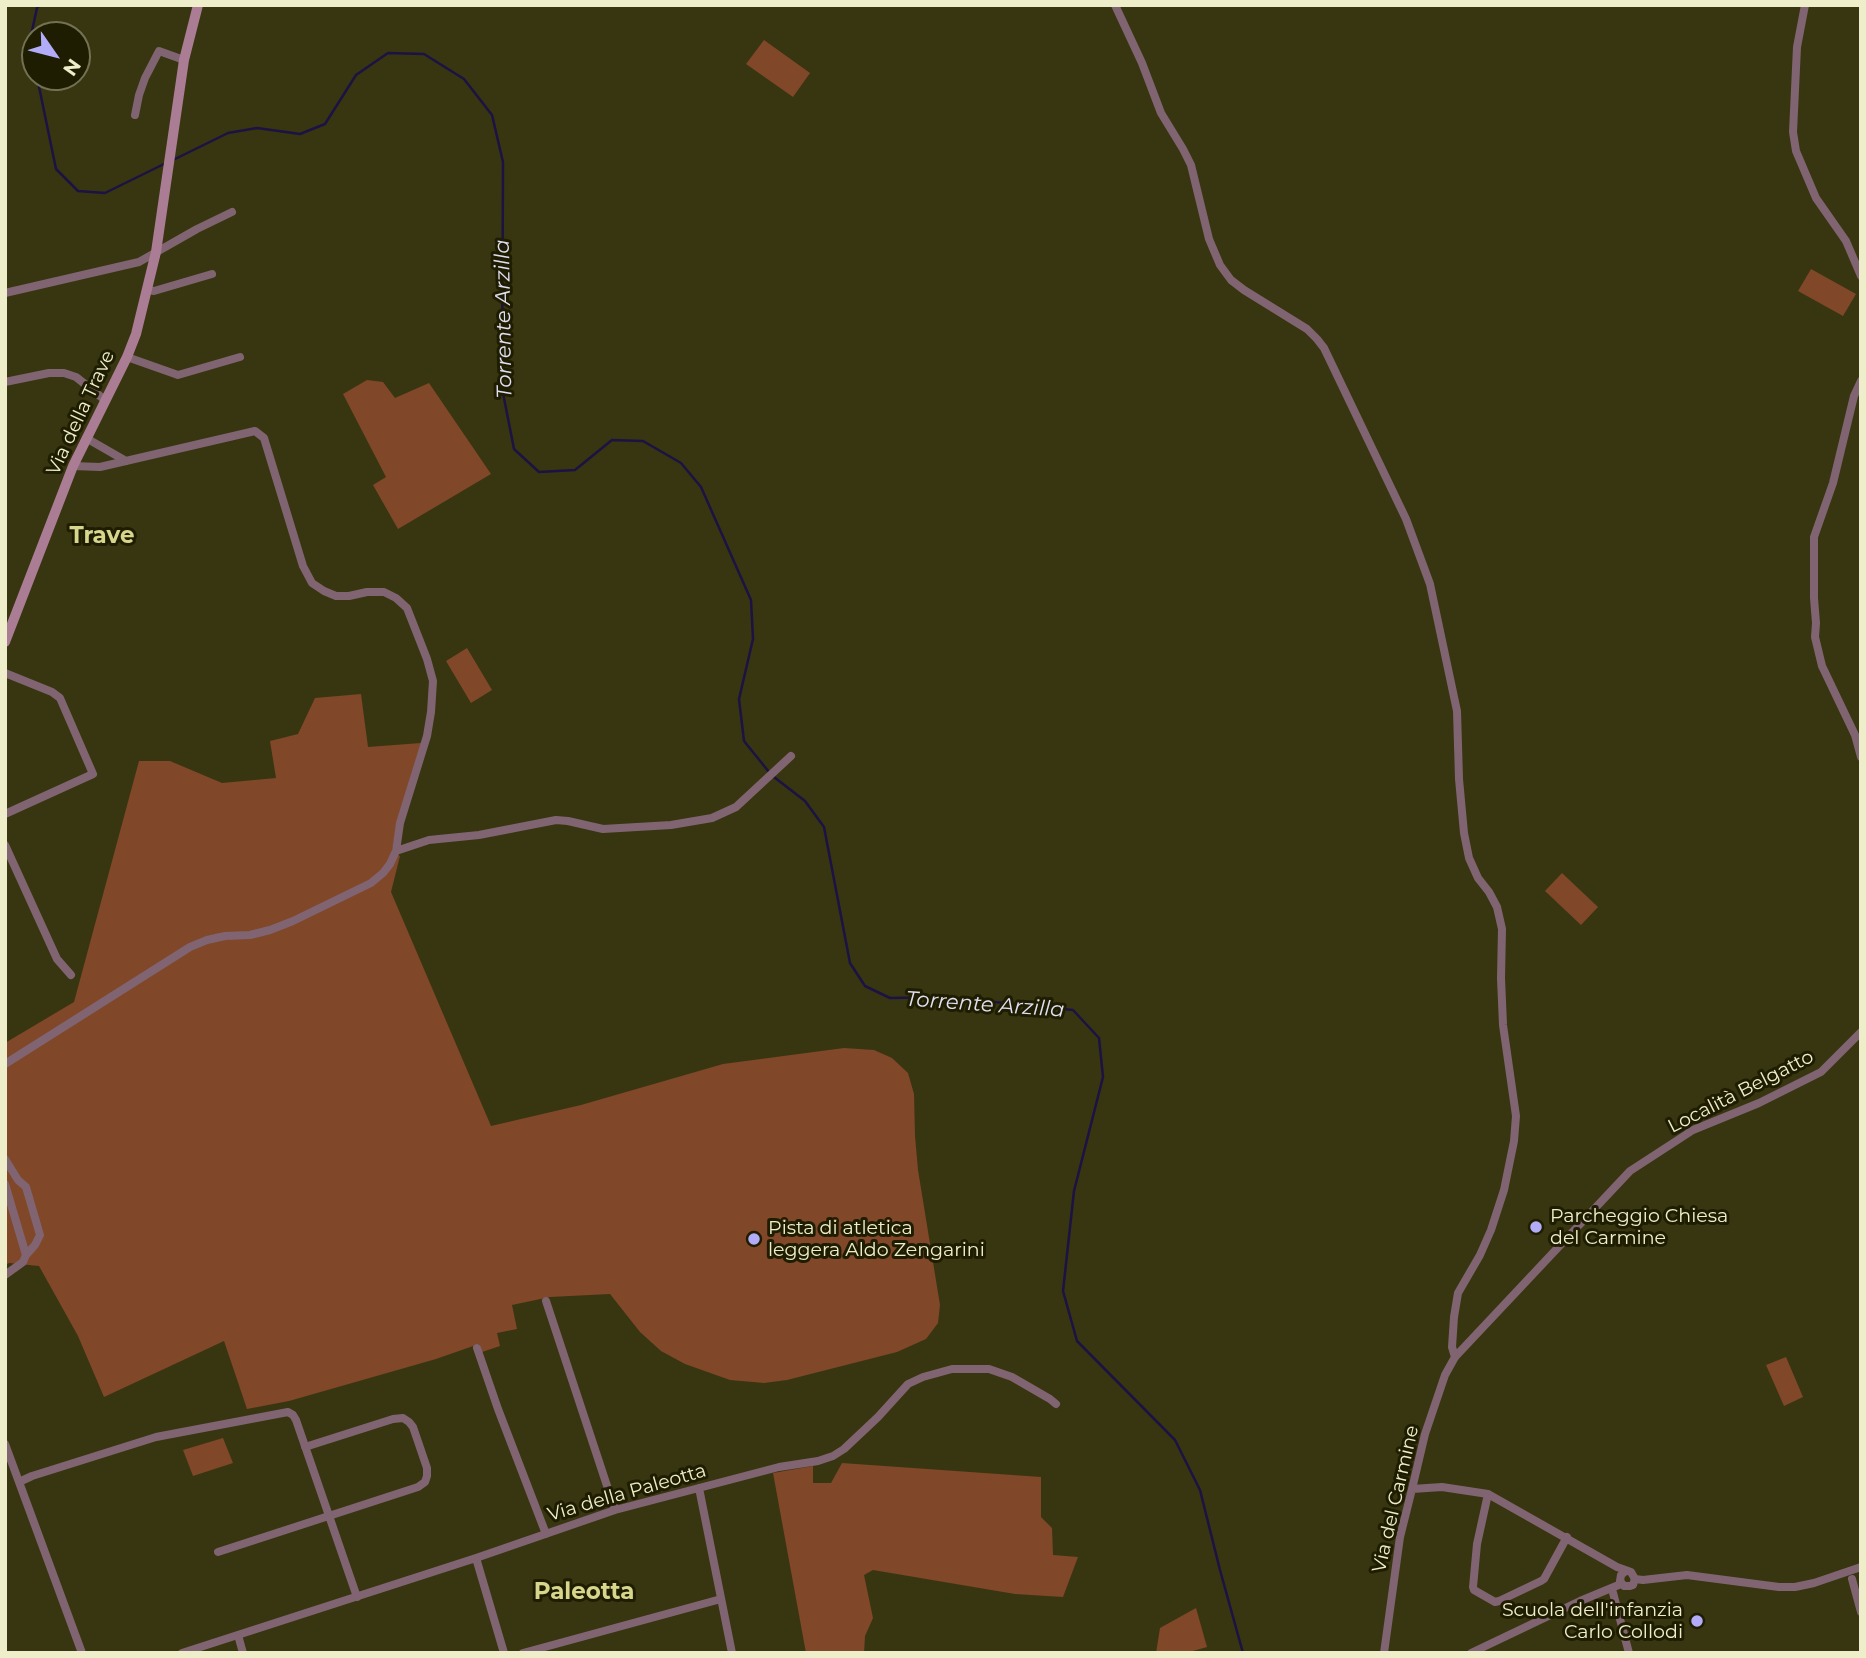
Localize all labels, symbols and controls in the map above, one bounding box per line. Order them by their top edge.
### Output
north arrow [21,21,91,91]
text: N [58,54,86,80]
water label: Torrente Arzilla [490,239,518,399]
street label: Via della Trave [42,347,120,479]
district label: Trave [70,522,134,550]
water label: Torrente Arzilla [905,987,1065,1023]
street label: Località Belgatto [1664,1045,1818,1139]
place label: Parcheggio Chiesa del Carmine [1550,1205,1728,1249]
place label: Pista di atletica leggera Aldo Zengarini [768,1217,985,1261]
marker: Parcheggio Chiesa del Carmine [1528,1219,1544,1235]
marker: Pista di atletica leggera Aldo Zengarini [746,1231,762,1247]
street label: Via del Carmine [1368,1423,1424,1575]
street label: Via della Paleotta [545,1459,709,1527]
district label: Paleotta [534,1578,634,1606]
place label: Scuola dell'infanzia Carlo Collodi [1502,1599,1683,1643]
marker: Scuola dell'infanzia Carlo Collodi [1689,1613,1705,1629]

